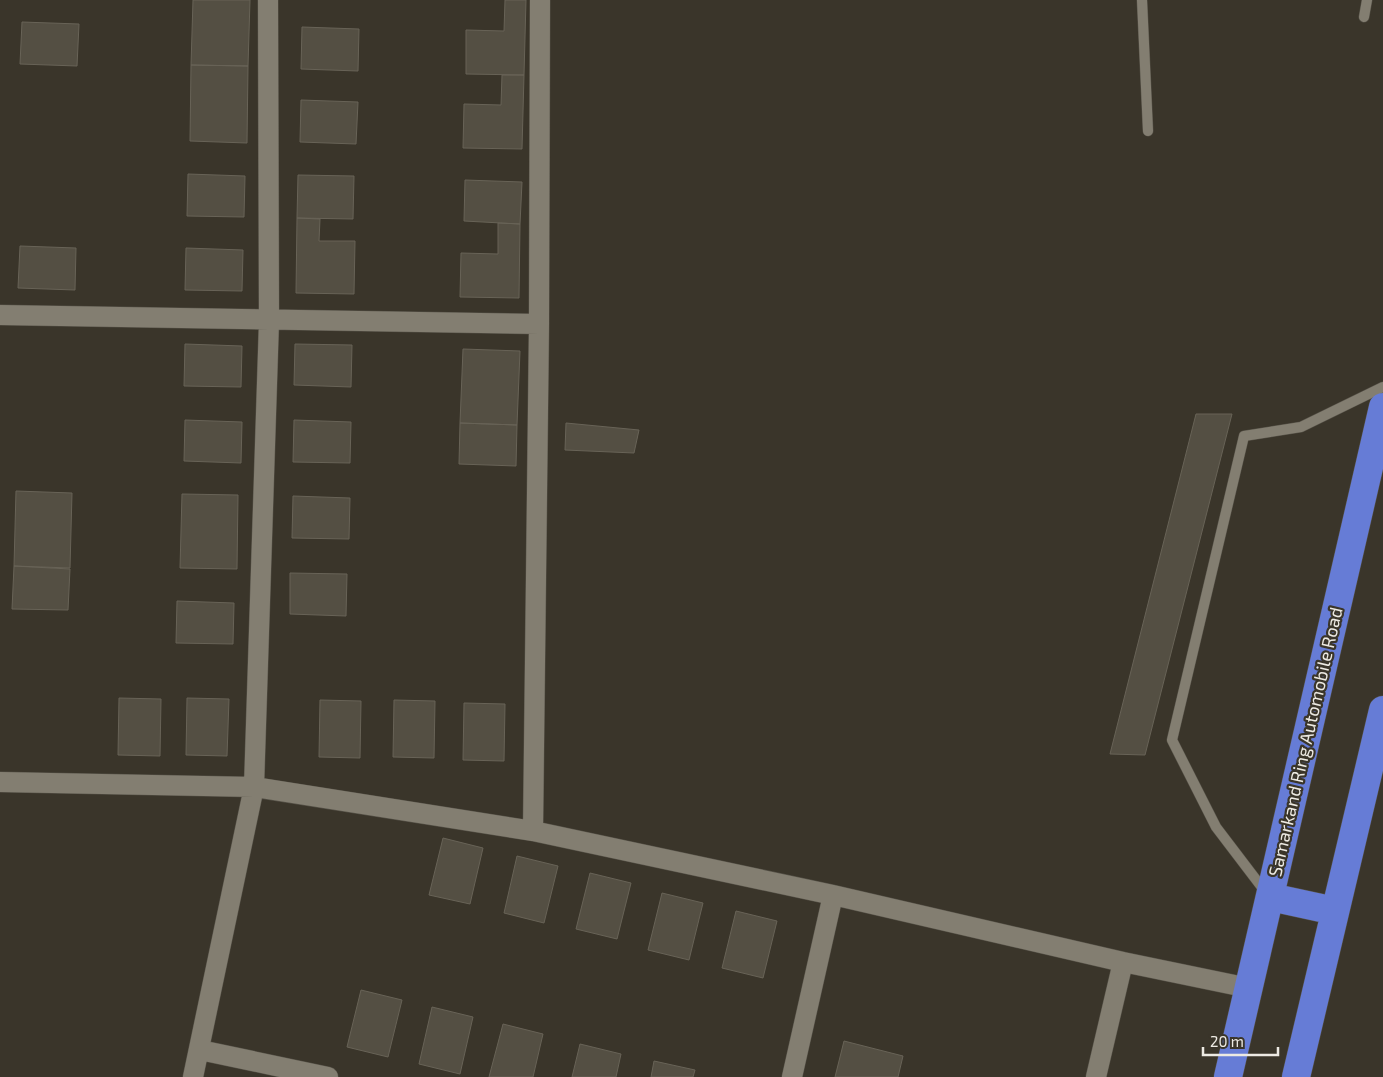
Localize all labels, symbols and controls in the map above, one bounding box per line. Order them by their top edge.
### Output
street label: Samarkand Ring Automobile Road [1263,605,1347,879]
scale bar [1203,1024,1278,1056]
text: 20 m [1210,1032,1244,1050]

